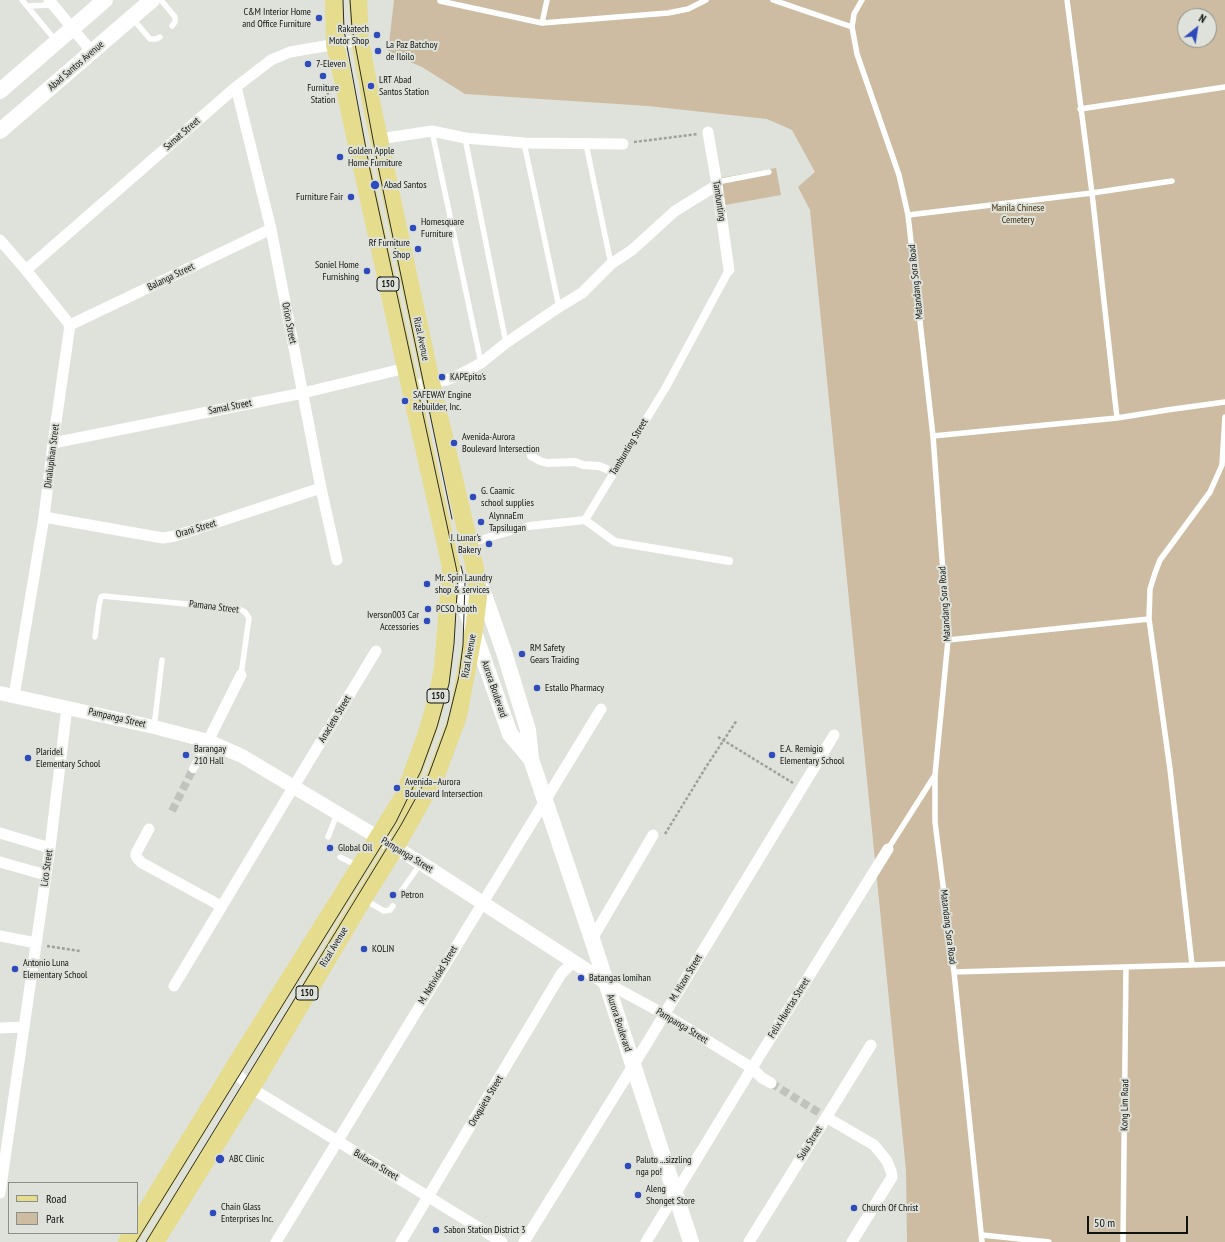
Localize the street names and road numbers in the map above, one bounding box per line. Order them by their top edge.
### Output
street label: Abad Santos Avenue [46,39,106,93]
street label: Samat Street [161,115,203,153]
street label: Tambunting [710,180,728,222]
street label: Matandang Sora Road [906,244,926,320]
street label: Balanga Street [146,261,196,293]
road number: 150 [377,277,399,291]
street label: Orion Street [279,301,299,345]
street label: Rizal Avenue [411,316,431,362]
street label: Samal Street [207,397,253,417]
street label: Tambunting Street [607,417,651,477]
street label: Dinalupihan Street [42,423,62,489]
street label: Orani Street [174,517,218,541]
street label: Matandang Sora Road [936,566,954,642]
street label: Pamana Street [188,598,240,616]
street label: Rizal Avenue [459,633,479,679]
street label: Aurora Boulevard [479,659,509,719]
road number: 150 [427,689,449,703]
street label: Anacleto Street [316,693,354,745]
street label: Pampanga Street [87,706,147,730]
street label: Pampanga Street [379,835,435,875]
street label: Lico Street [38,849,56,887]
street label: Matandang Sora Road [937,889,959,965]
street label: Rizal Avenue [317,925,351,969]
street label: M. Natividad Street [416,944,460,1006]
street label: M. Hizon Street [667,952,705,1004]
street label: Felix Huertas Street [766,976,812,1040]
road number: 150 [296,986,318,1000]
street label: Aurora Boulevard [604,993,634,1053]
street label: Pampanga Street [654,1006,710,1046]
street label: Oroquieta Street [466,1073,506,1129]
street label: Kong Lim Road [1119,1079,1131,1131]
street label: Sulu Street [795,1124,825,1162]
street label: Bulacan Street [351,1147,401,1183]

